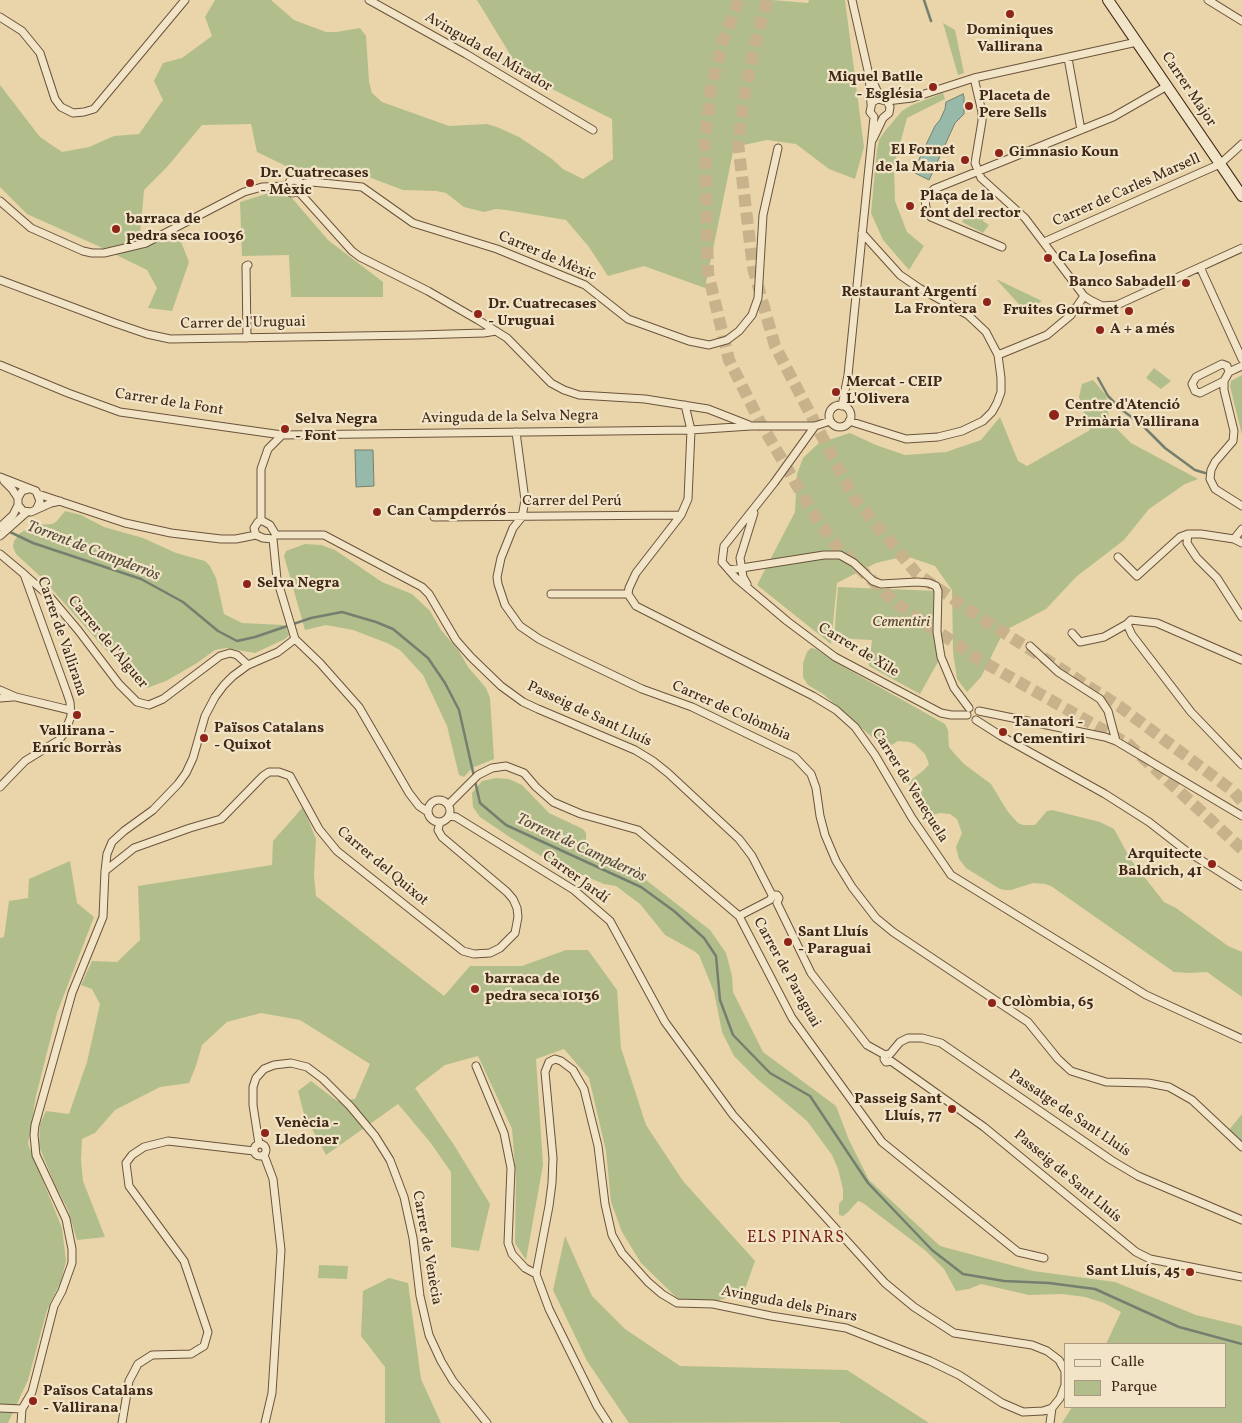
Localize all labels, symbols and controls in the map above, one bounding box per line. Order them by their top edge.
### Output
marker: Dominiques Vallirana [1004,8,1016,20]
street label: Avinguda del Mirador [421,9,555,97]
place label: Dominiques Vallirana [966,22,1054,57]
street label: Carrer Major [1156,49,1220,131]
place label: Miquel Batlle - Església [828,69,923,104]
marker: Miquel Batlle - Església [927,81,939,93]
place label: Placeta de Pere Sells [979,88,1050,123]
marker: Placeta de Pere Sells [963,100,975,112]
place label: El Fornet de la Maria [876,142,955,177]
place label: Gimnasio Koun [1009,144,1119,162]
marker: Gimnasio Koun [993,147,1005,159]
street label: Carrer de Carles Marsell [1050,150,1204,232]
marker: El Fornet de la Maria [959,154,971,166]
place label: Dr. Cuatrecases - Mèxic [260,165,369,200]
marker: Dr. Cuatrecases - Mèxic [244,177,256,189]
place label: Plaça de la font del rector [920,188,1021,223]
marker: Plaça de la font del rector [904,200,916,212]
place label: barraca de pedra seca 10036 [126,211,244,246]
marker: barraca de pedra seca 10036 [110,223,122,235]
street label: Carrer de Mèxic [495,228,599,286]
place label: Ca La Josefina [1058,249,1156,267]
marker: Ca La Josefina [1042,252,1054,264]
place label: Banco Sabadell [1069,274,1176,292]
marker: Banco Sabadell [1180,277,1192,289]
place label: Restaurant Argentí La Frontera [841,284,977,319]
place label: Dr. Cuatrecases - Uruguai [488,296,597,331]
marker: Restaurant Argentí La Frontera [981,296,993,308]
place label: Fruites Gourmet [1003,302,1119,320]
marker: Fruites Gourmet [1123,305,1135,317]
marker: Dr. Cuatrecases - Uruguai [472,308,484,320]
street label: Carrer de l'Uruguai [180,314,306,334]
place label: A + a més [1110,321,1175,339]
marker: A + a més [1094,324,1106,336]
place label: Mercat - CEIP L'Olivera [846,374,942,409]
street label: Carrer de la Font [113,386,225,420]
marker: Mercat - CEIP L'Olivera [830,386,842,398]
place label: Centre d'Atenció Primària Vallirana [1065,397,1199,432]
street label: Avinguda de la Selva Negra [421,407,599,429]
marker: Centre d'Atenció Primària Vallirana [1047,408,1061,422]
place label: Selva Negra - Font [295,411,378,446]
marker: Selva Negra - Font [279,423,291,435]
street label: Carrer del Perú [522,493,622,511]
place label: Can Campderrós [387,503,506,521]
marker: Can Campderrós [371,506,383,518]
water label: Torrent de Campderròs [24,518,162,586]
street label: Carrer de Vallirana [32,575,90,699]
place label: Selva Negra [257,575,340,593]
marker: Selva Negra [241,578,253,590]
street label: Carrer de l'Alguer [63,593,151,693]
park label: Cementiri [872,614,930,632]
street label: Carrer de Xile [814,620,902,682]
street label: Passeig de Sant Lluís [524,678,654,752]
street label: Carrer de Colòmbia [669,678,793,746]
marker: Vallirana - Enric Borràs [71,709,83,721]
place label: Tanatori - Cementiri [1013,714,1085,749]
place label: Països Catalans - Quixot [214,720,324,755]
place label: Vallirana - Enric Borràs [32,723,122,758]
street label: Carrer de Veneçuela [867,726,951,846]
marker: Tanatori - Cementiri [997,726,1009,738]
marker: Països Catalans - Quixot [198,732,210,744]
water label: Torrent de Campderròs [513,810,649,888]
street label: Carrer del Quixot [333,823,431,911]
place label: Arquitecte Baldrich, 41 [1118,846,1202,881]
street label: Carrer Jardí [538,848,612,908]
marker: Arquitecte Baldrich, 41 [1206,858,1218,870]
street label: Carrer de Paraguai [748,915,824,1031]
place label: Sant Lluís - Paraguai [798,924,871,959]
marker: Sant Lluís - Paraguai [782,936,794,948]
place label: barraca de pedra seca 10136 [485,971,600,1006]
marker: barraca de pedra seca 10136 [469,983,481,995]
place label: Colòmbia, 65 [1002,994,1093,1012]
marker: Colòmbia, 65 [986,997,998,1009]
street label: Passatge de Sant Lluís [1005,1067,1133,1161]
place label: Passeig Sant Lluís, 77 [854,1091,942,1126]
marker: Passeig Sant Lluís, 77 [946,1103,958,1115]
place label: Venècia - Lledoner [275,1115,339,1150]
marker: Venècia - Lledoner [259,1127,271,1139]
street label: Passeig de Sant Lluís [1009,1127,1125,1227]
street label: Carrer de Venècia [407,1190,445,1306]
district label: ELS PINARS [746,1229,846,1249]
place label: Sant Lluís, 45 [1086,1263,1180,1281]
marker: Sant Lluís, 45 [1184,1266,1196,1278]
street label: Avinguda dels Pinars [720,1283,858,1327]
legend [1064,1343,1227,1408]
text: Calle [1111,1352,1144,1373]
text: Parque [1111,1377,1157,1398]
place label: Països Catalans - Vallirana [43,1383,153,1418]
marker: Països Catalans - Vallirana [27,1395,39,1407]

